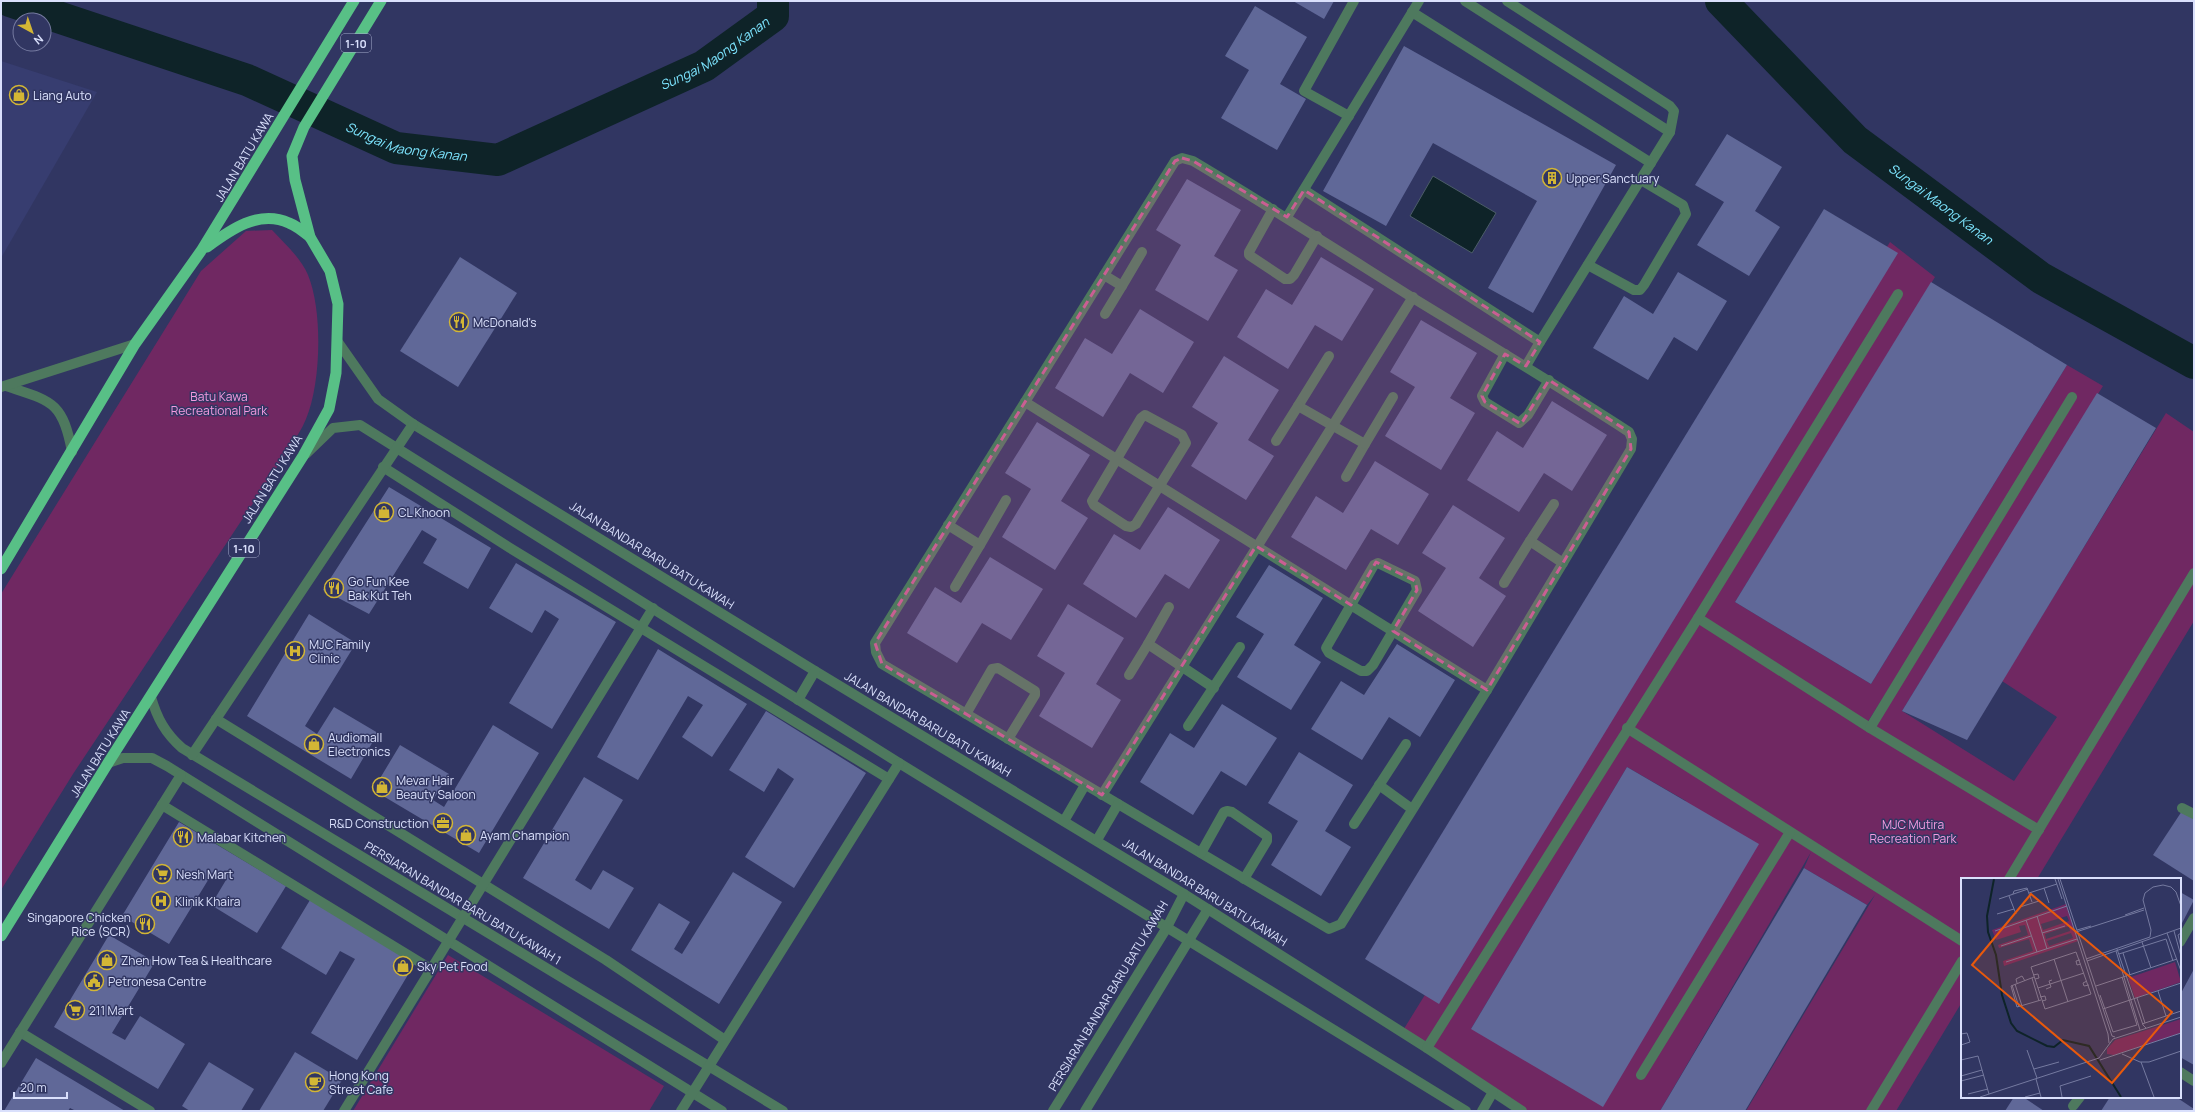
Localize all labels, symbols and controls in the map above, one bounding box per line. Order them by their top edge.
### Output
north arrow [12,12,52,52]
water label: Sungai Maong Kanan [657,12,774,94]
text: N [31,32,47,48]
road number: 1-10 [341,34,371,52]
shop icon: Liang Auto [8,84,30,106]
place label: Liang Auto [33,87,92,104]
street label: JALAN BATU KAWA [211,109,278,205]
water label: Sungai Maong Kanan [343,117,469,165]
water label: Sungai Maong Kanan [1885,159,1998,249]
building icon: Upper Sanctuary [1541,167,1563,189]
place label: Upper Sanctuary [1566,170,1660,187]
restaurant icon: McDonald's [448,311,470,333]
place label: McDonald's [473,314,537,331]
park label: Batu Kawa Recreational Park [171,388,268,419]
street label: JALAN BATU KAWA [238,431,306,526]
street label: JALAN BANDAR BARU BATU KAWAH [566,497,738,613]
shop icon: CL Khoon [373,501,395,523]
place label: CL Khoon [398,504,450,521]
road number: 1-10 [229,539,259,557]
place label: Go Fun Kee Bak Kut Teh [348,573,412,604]
restaurant icon: Go Fun Kee Bak Kut Teh [323,577,345,599]
place label: MJC Family Clinic [309,636,371,667]
hospital icon: MJC Family Clinic [284,640,306,662]
street label: JALAN BANDAR BARU BATU KAWAH [842,667,1014,781]
street label: JALAN BATU KAWA [66,705,134,800]
place label: Audiomall Electronics [328,729,390,760]
shop icon: Audiomall Electronics [303,733,325,755]
place label: Mevar Hair Beauty Saloon [396,772,476,803]
shop icon: Mevar Hair Beauty Saloon [371,776,393,798]
office icon: R&D Construction [432,812,454,834]
place label: R&D Construction [329,815,429,832]
park label: MJC Mutira Recreation Park [1869,816,1958,847]
shop icon: Ayam Champion [455,824,477,846]
restaurant icon: Malabar Kitchen [172,826,194,848]
place label: Ayam Champion [480,827,569,844]
place label: Malabar Kitchen [197,829,286,846]
street label: JALAN BANDAR BARU BATU KAWAH [1119,834,1291,950]
street label: PERSIARAN BANDAR BARU BATU KAWAH 1 [362,837,564,969]
supermarket icon: Nesh Mart [151,863,173,885]
place label: Nesh Mart [176,866,233,883]
inset map [1961,878,2181,1098]
hospital icon: Klinik Khaira [150,890,172,912]
place label: Klinik Khaira [175,893,240,910]
street label: PERSIARAN BANDAR BARU BATU KAWAH [1044,898,1172,1094]
place label: Singapore Chicken Rice (SCR) [27,909,131,940]
restaurant icon: Singapore Chicken Rice (SCR) [134,913,156,935]
shop icon: Zhen How Tea & Healthcare [96,949,118,971]
place label: Zhen How Tea & Healthcare [121,952,272,969]
shop icon: Sky Pet Food [392,955,414,977]
place label: Sky Pet Food [417,958,488,975]
public building icon: Petronesa Centre [83,970,105,992]
place label: Petronesa Centre [108,973,206,990]
supermarket icon: 211 Mart [64,999,86,1021]
place label: 211 Mart [89,1002,134,1019]
place label: Hong Kong Street Cafe [329,1067,393,1098]
cafe icon: Hong Kong Street Cafe [304,1071,326,1093]
scale bar [14,1074,67,1100]
text: 20 m [20,1079,47,1096]

